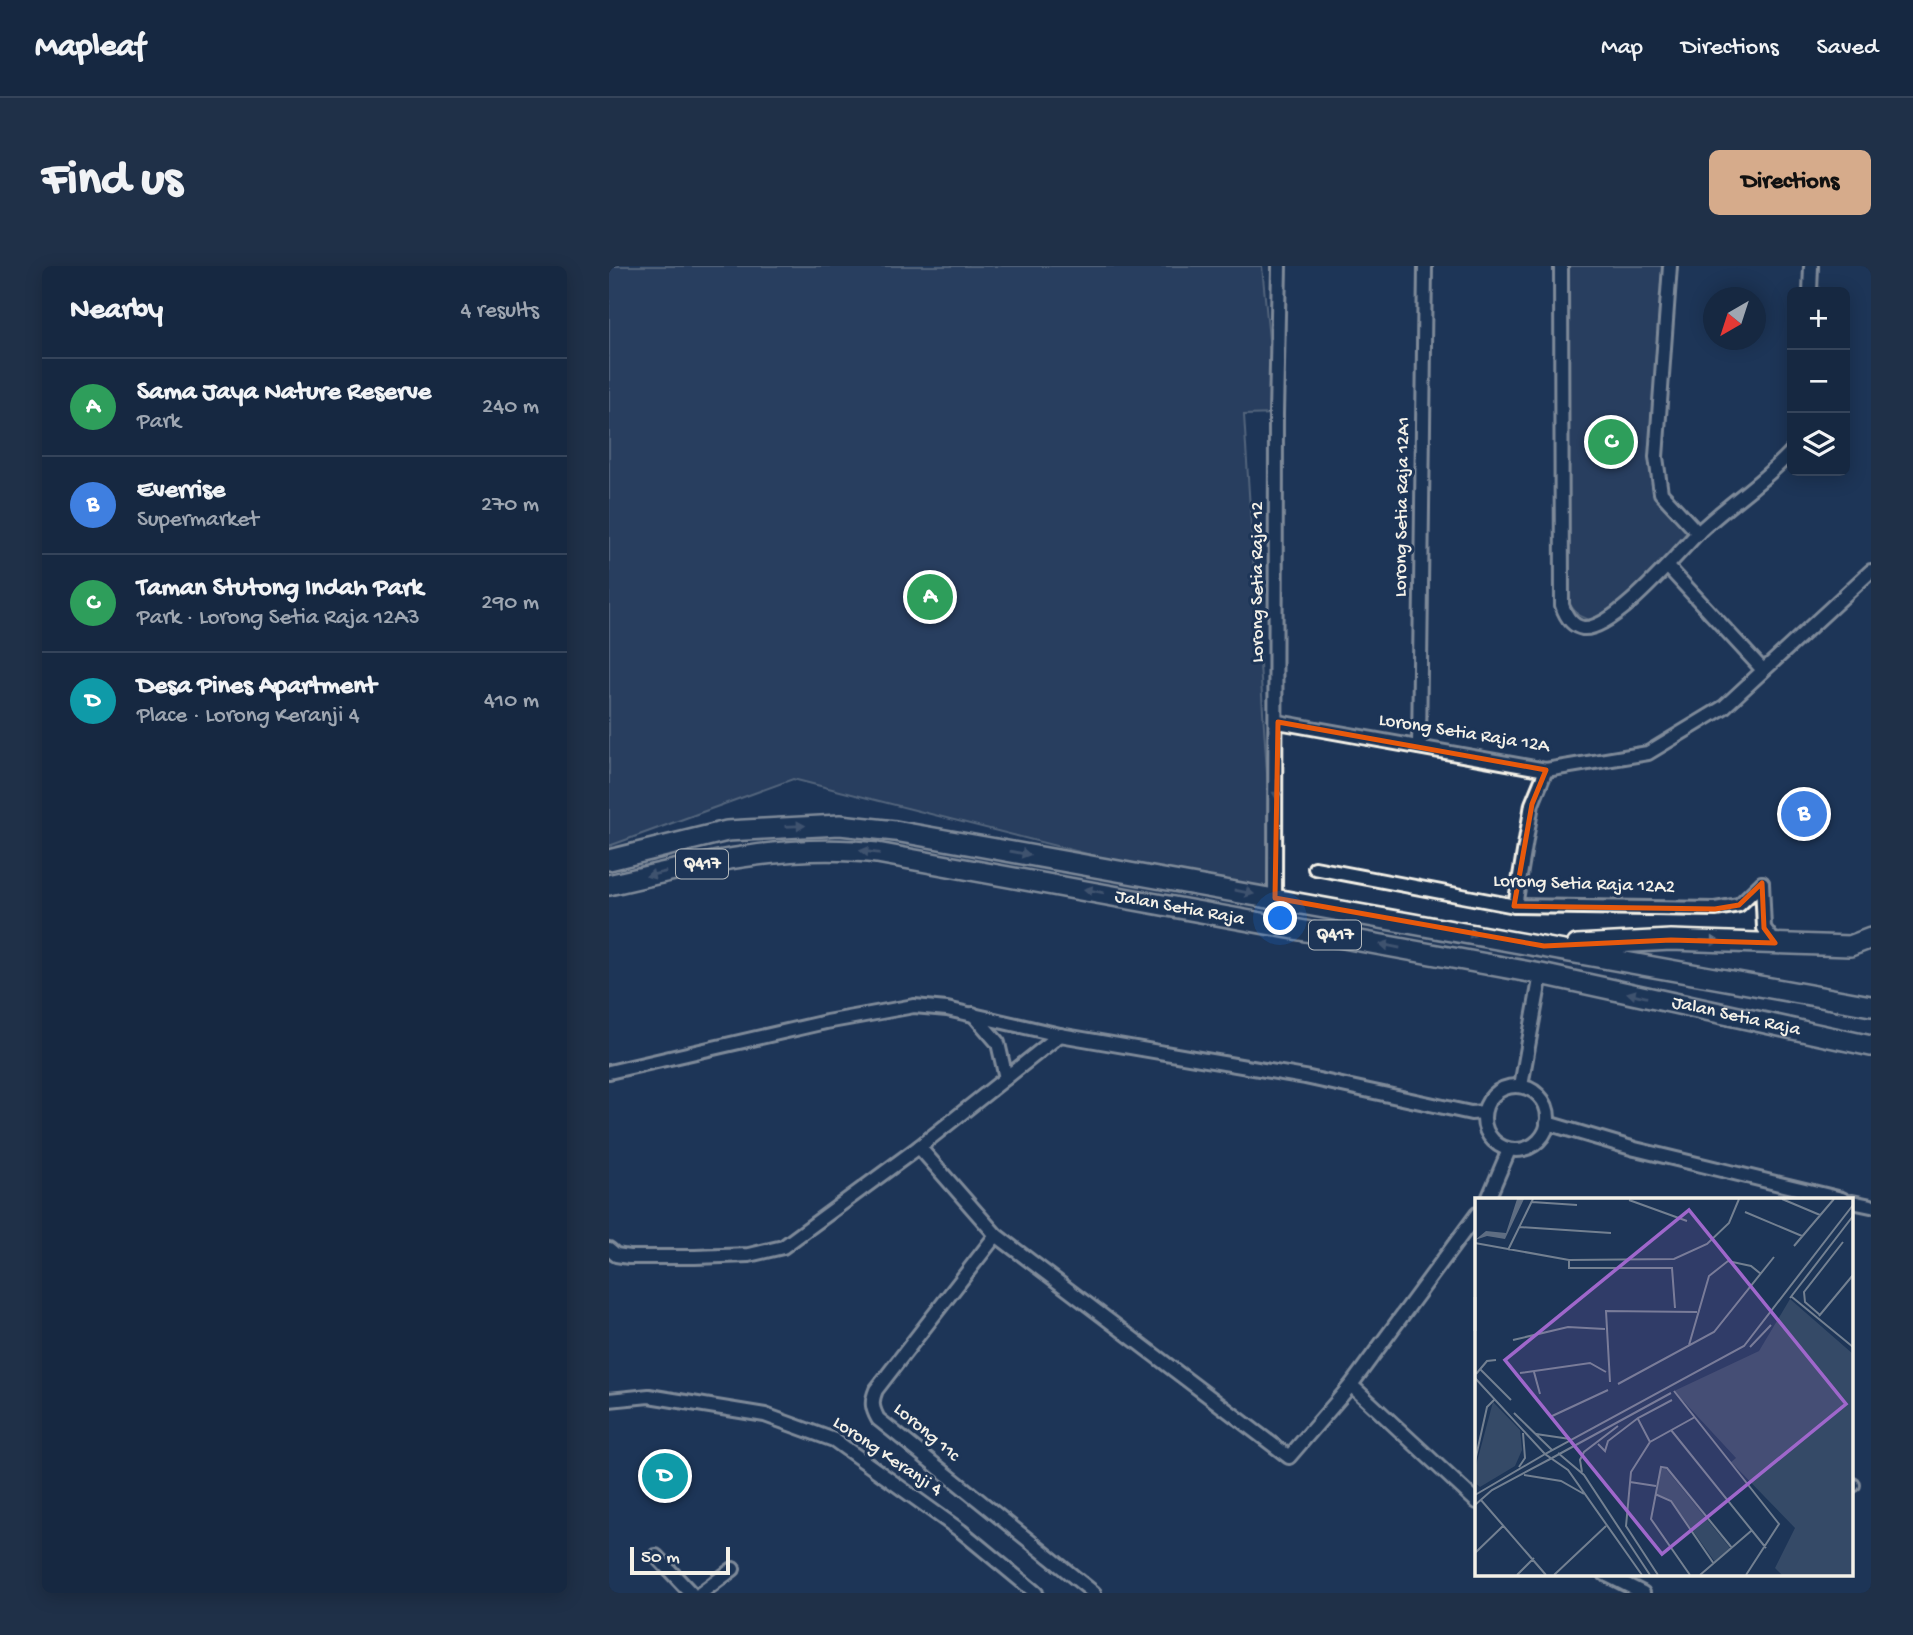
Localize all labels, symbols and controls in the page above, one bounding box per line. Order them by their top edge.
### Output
text: Mapleaf [35,29,145,67]
text: Map [1601,34,1643,63]
text: Directions [1681,34,1779,63]
text: Saved [1817,34,1878,63]
button: Directions [1709,150,1871,215]
text: Find us [42,153,182,211]
north arrow [1703,287,1766,350]
map controls [1787,287,1850,476]
button: + [1787,287,1850,350]
text: Nearby [70,294,163,329]
text: 4 results [460,298,539,325]
button: − [1787,350,1850,413]
text: Sama Jaya Nature Reserve [137,378,431,409]
text: A [86,394,100,421]
text: 240 m [482,394,539,421]
text: Park [137,409,181,436]
button: layers [1787,413,1850,476]
pin: C [1588,416,1634,468]
street label: Lorong Setia Raja 12A1 [1390,417,1416,597]
text: Everrise [137,476,225,507]
text: B [87,492,99,519]
text: 270 m [481,492,539,519]
street label: Lorong Setia Raja 12 [1247,501,1270,663]
text: Supermarket [137,507,259,534]
pin: A [907,571,953,623]
text: Taman Stutong Indah Park [137,574,423,605]
text: C [87,590,99,617]
text: 290 m [481,590,539,617]
text: Park · Lorong Setia Raja 12A3 [137,605,420,632]
text: Desa Pines Apartment [137,672,376,703]
text: D [86,688,101,715]
text: 410 m [484,688,539,715]
text: Place · Lorong Keranji 4 [137,703,360,730]
street label: Lorong Setia Raja 12A [1377,709,1553,759]
one-way arrow [1271,779,1283,801]
pin: B [1781,788,1827,840]
one-way arrow [784,820,806,831]
one-way arrow [858,846,880,857]
one-way arrow [1009,848,1031,859]
road number: Q417 [676,850,728,878]
one-way arrow [645,869,667,880]
street label: Lorong Setia Raja 12A2 [1493,870,1675,900]
one-way arrow [1083,885,1105,896]
street label: Jalan Setia Raja [1113,885,1248,931]
one-way arrow [1233,887,1255,898]
your location [1263,901,1297,935]
road number: Q417 [1309,920,1361,950]
one-way arrow [1457,928,1479,939]
one-way arrow [1700,935,1722,947]
one-way arrow [1379,940,1401,951]
one-way arrow [1626,990,1648,1001]
street label: Jalan Setia Raja [1670,991,1804,1042]
inset map [1475,1198,1853,1576]
street label: Lorong 11c [888,1399,964,1468]
street label: Lorong Keranji 4 [828,1412,946,1502]
pin: D [642,1450,688,1502]
scale bar [630,1544,730,1576]
text: 50 m [641,1547,680,1570]

